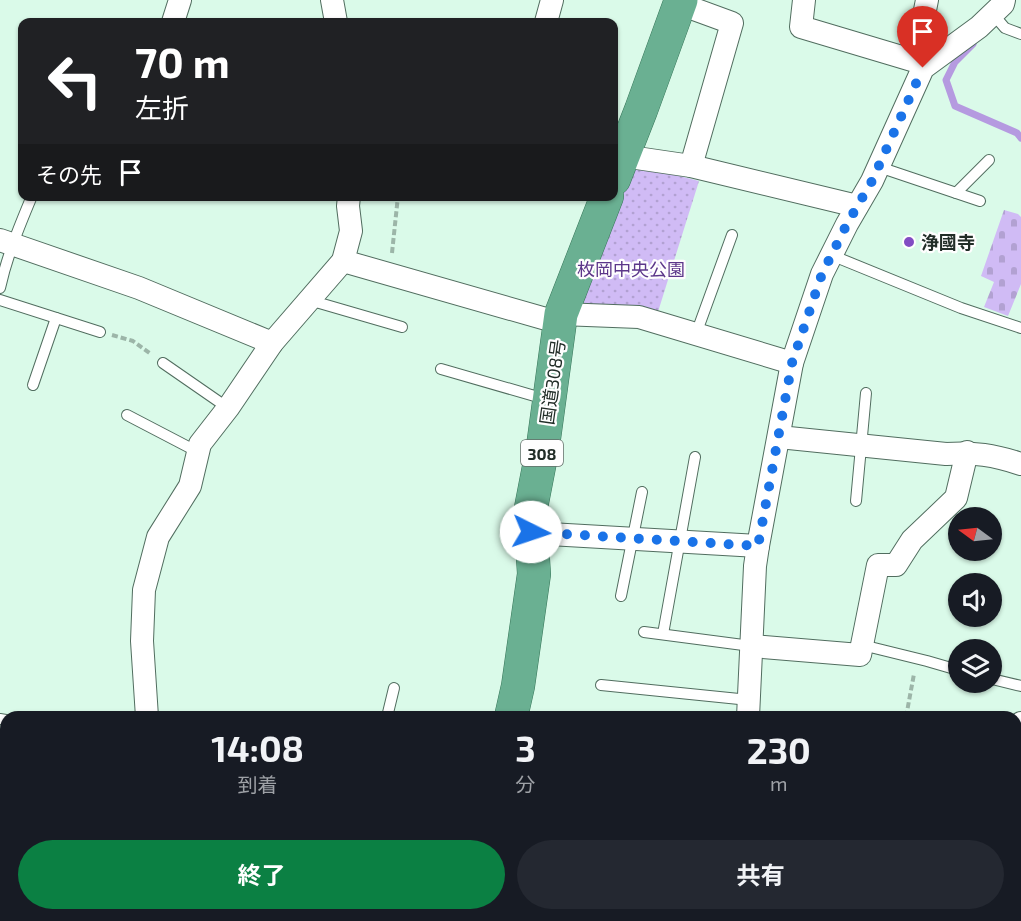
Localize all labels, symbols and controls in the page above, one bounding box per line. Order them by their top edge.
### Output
pin [897,6,948,68]
icon: arrive [906,15,939,48]
text: 70 m [135,36,230,86]
icon: left [36,42,114,120]
text: 左折 [135,91,189,123]
icon: arrive [114,156,147,189]
text: その先 [36,161,102,187]
place label: 浄國寺 [921,231,975,253]
marker: 浄國寺 [902,235,916,249]
park label: 枚岡中央公園 [577,258,685,280]
street label: 国道308号 [535,338,569,426]
road number: 308 [521,440,563,466]
position arrow [499,500,563,564]
north arrow [948,507,1002,561]
map controls [948,507,1002,693]
button: sound [948,573,1002,627]
button: layers [948,639,1002,693]
text: 14:08 [211,726,304,769]
text: 3 [515,726,536,769]
text: 230 [747,728,811,771]
text: m [770,771,788,795]
text: 到着 [238,772,278,796]
text: 分 [515,772,535,796]
button: 終了 [18,840,505,909]
button: 共有 [517,840,1004,909]

